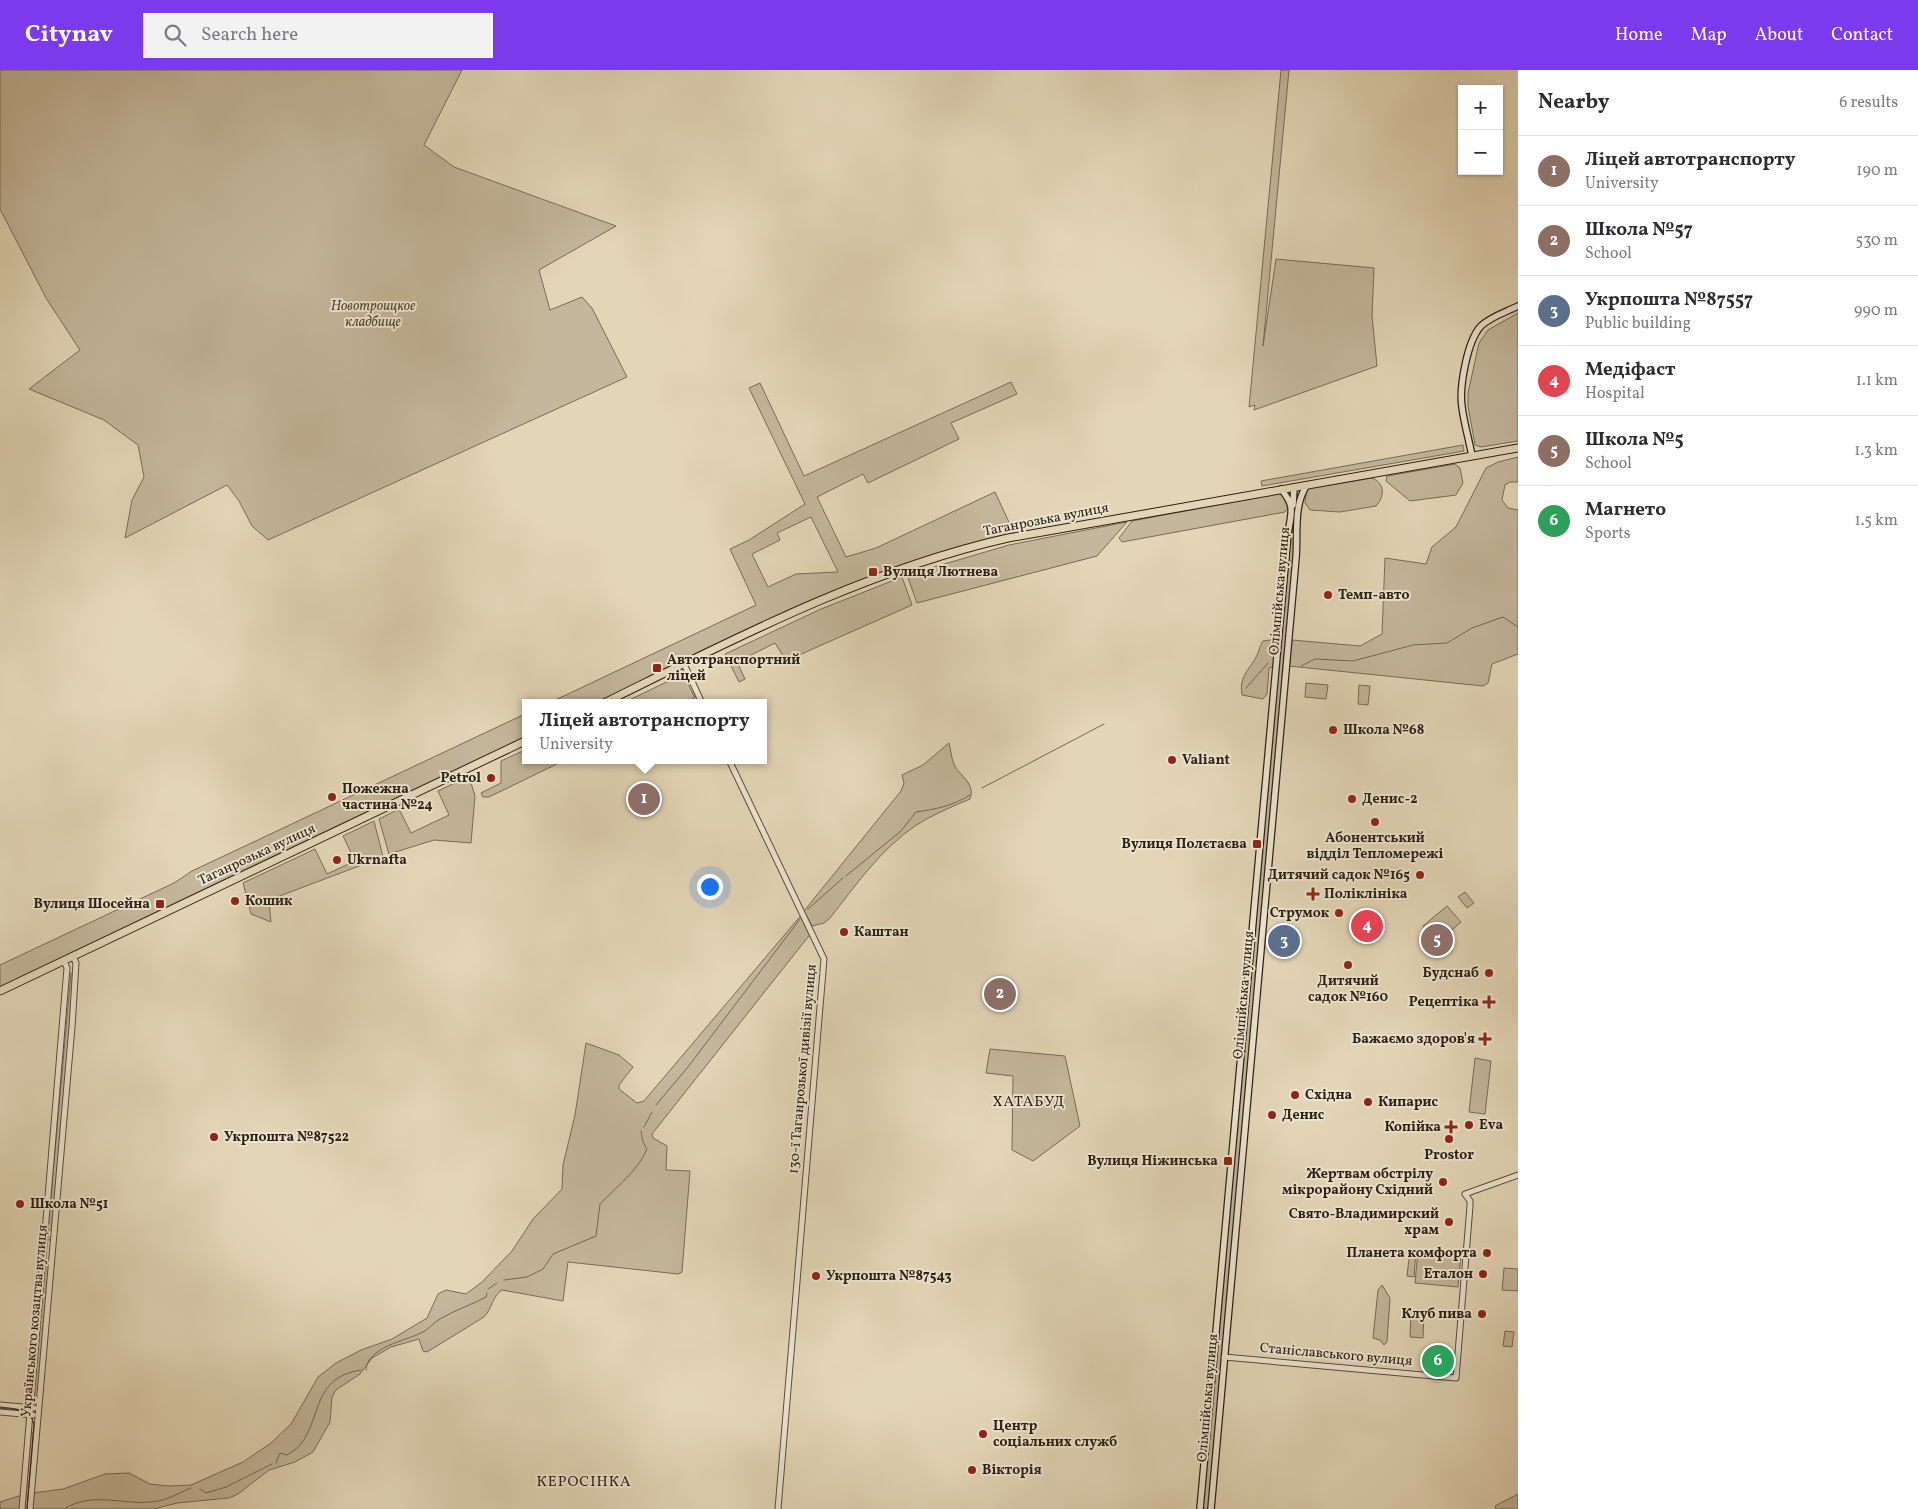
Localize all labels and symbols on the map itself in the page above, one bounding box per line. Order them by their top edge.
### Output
park label: Новотроицкое кладбище [331,297,415,332]
street label: Таганрозька вулиця [982,499,1110,541]
street label: Олімпійська вулиця [1265,526,1295,656]
place label: Вулиця Лютнева [883,563,998,582]
marker: Вулиця Лютнева [867,566,879,578]
place label: Темп-авто [1338,586,1409,605]
marker: Темп-авто [1322,589,1334,601]
place label: Автотранспортний ліцей [667,651,800,686]
marker: Автотранспортний ліцей [651,662,663,674]
place label: Школа №68 [1343,721,1424,740]
marker: Школа №68 [1327,724,1339,736]
place label: Valiant [1182,751,1230,770]
marker: Valiant [1166,754,1178,766]
place label: Petrol [441,769,481,788]
marker: Petrol [485,772,497,784]
place label: Пожежна частина №24 [342,780,433,815]
pin: 1 [628,780,660,818]
place label: Денис-2 [1362,790,1418,809]
marker: Пожежна частина №24 [326,791,338,803]
marker: Денис-2 [1346,793,1358,805]
marker: Абонентський відділ Тепломережі [1369,816,1381,828]
street label: Таганрозька вулиця [195,819,319,891]
place label: Абонентський відділ Тепломережі [1307,829,1444,864]
place label: Вулиця Полєтаєва [1122,835,1247,854]
marker: Вулиця Полєтаєва [1251,838,1263,850]
place label: Ukrnafta [347,851,407,870]
marker: Ukrnafta [331,854,343,866]
place label: Дитячий садок №165 [1267,866,1410,885]
marker: Дитячий садок №165 [1414,869,1426,881]
your location [697,874,723,900]
place label: Поліклініка [1324,885,1408,904]
marker: Поліклініка [1306,887,1320,901]
place label: Кошик [245,892,293,911]
place label: Вулиця Шосейна [34,895,150,914]
marker: Кошик [229,895,241,907]
marker: Вулиця Шосейна [154,898,166,910]
place label: Струмок [1270,904,1330,923]
marker: Струмок [1333,907,1345,919]
pin: 4 [1351,907,1383,945]
pin: 5 [1421,921,1453,959]
pin: 3 [1268,922,1300,960]
place label: Каштан [854,923,909,942]
marker: Каштан [838,926,850,938]
street label: Олімпійська вулиця [1229,930,1259,1060]
marker: Дитячий садок №160 [1342,959,1354,971]
street label: 130-ї Таганрозької дивізії вулиця [784,963,822,1175]
place label: Будснаб [1423,964,1479,983]
marker: Будснаб [1483,967,1495,979]
place label: Дитячий садок №160 [1308,972,1388,1007]
pin: 2 [984,975,1016,1013]
place label: Рецептіка [1409,993,1479,1012]
marker: Рецептіка [1483,996,1495,1008]
place label: Бажаємо здоров'я [1352,1030,1475,1049]
marker: Бажаємо здоров'я [1479,1033,1491,1045]
place label: Східна [1305,1086,1353,1105]
marker: Східна [1289,1089,1301,1101]
district label: ХАТАБУД [993,1092,1065,1113]
place label: Кипарис [1378,1093,1438,1112]
marker: Кипарис [1362,1096,1374,1108]
place label: Денис [1282,1106,1325,1125]
marker: Денис [1266,1109,1278,1121]
place label: Eva [1479,1116,1503,1135]
place label: Копійка [1384,1118,1441,1137]
marker: Eva [1463,1119,1475,1131]
marker: Копійка [1445,1121,1457,1133]
place label: Укрпошта №87522 [224,1128,349,1147]
marker: Укрпошта №87522 [208,1131,220,1143]
marker: Prostor [1443,1133,1455,1145]
place label: Prostor [1424,1146,1474,1165]
place label: Вулиця Ніжинська [1087,1152,1218,1171]
marker: Вулиця Ніжинська [1222,1155,1234,1167]
place label: Жертвам обстрілу мікрорайону Східний [1282,1165,1433,1200]
marker: Жертвам обстрілу мікрорайону Східний [1437,1176,1449,1188]
place label: Школа №51 [30,1195,108,1214]
marker: Школа №51 [14,1198,26,1210]
place label: Свято-Владимирский храм [1289,1205,1440,1240]
marker: Свято-Владимирский храм [1443,1216,1455,1228]
street label: Українського козацтва вулиця [17,1224,53,1418]
place label: Планета комфорта [1347,1244,1477,1263]
marker: Планета комфорта [1481,1247,1493,1259]
place label: Еталон [1424,1265,1473,1284]
place label: Укрпошта №87543 [826,1267,952,1286]
marker: Еталон [1477,1268,1489,1280]
marker: Укрпошта №87543 [810,1270,822,1282]
place label: Клуб пива [1401,1305,1472,1324]
marker: Клуб пива [1476,1308,1488,1320]
street label: Олімпійська вулиця [1193,1333,1223,1463]
street label: Станіславського вулиця [1259,1339,1413,1371]
pin: 6 [1422,1342,1454,1380]
place label: Центр соціальних служб [993,1417,1117,1452]
marker: Центр соціальних служб [977,1428,989,1440]
place label: Вікторія [982,1461,1042,1480]
marker: Вікторія [966,1464,978,1476]
district label: КЕРОСІНКА [537,1472,632,1493]

